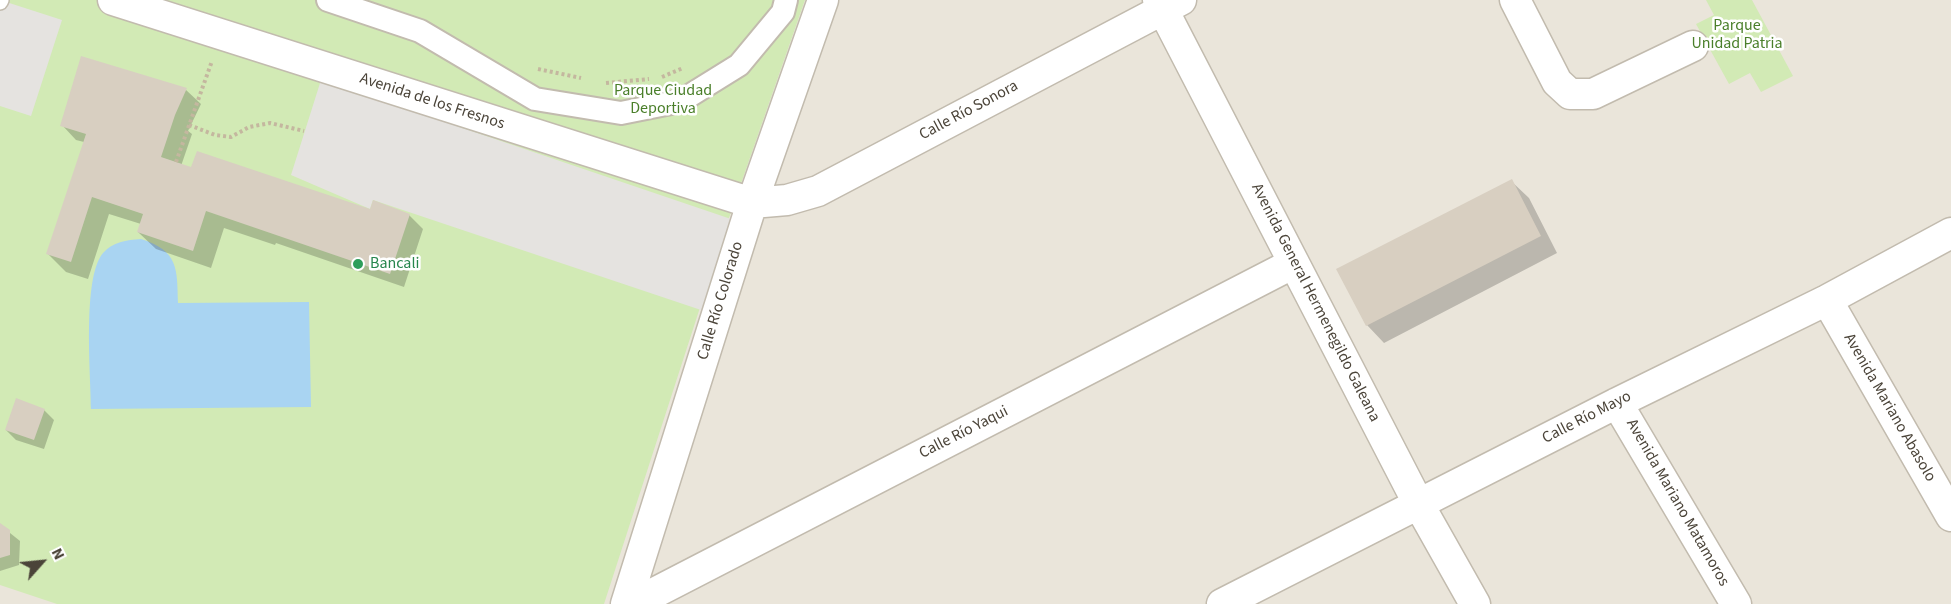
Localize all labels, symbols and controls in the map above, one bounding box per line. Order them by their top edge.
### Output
park label: Parque Unidad Patria [1691,16,1783,54]
street label: Avenida de los Fresnos [357,70,507,134]
street label: Calle Río Sonora [916,77,1022,145]
park label: Parque Ciudad Deportiva [614,81,712,119]
street label: Avenida General Hermenegildo Galeana [1246,181,1384,425]
street label: Calle Río Colorado [694,239,748,363]
place label: Bancali [370,254,419,274]
marker: Bancali [351,257,365,271]
street label: Avenida Mariano Abasolo [1839,330,1939,486]
street label: Calle Río Mayo [1539,387,1635,449]
street label: Calle Río Yaqui [916,402,1012,464]
street label: Avenida Mariano Matamoros [1621,416,1733,590]
north arrow [12,532,72,592]
text: N [46,544,70,564]

